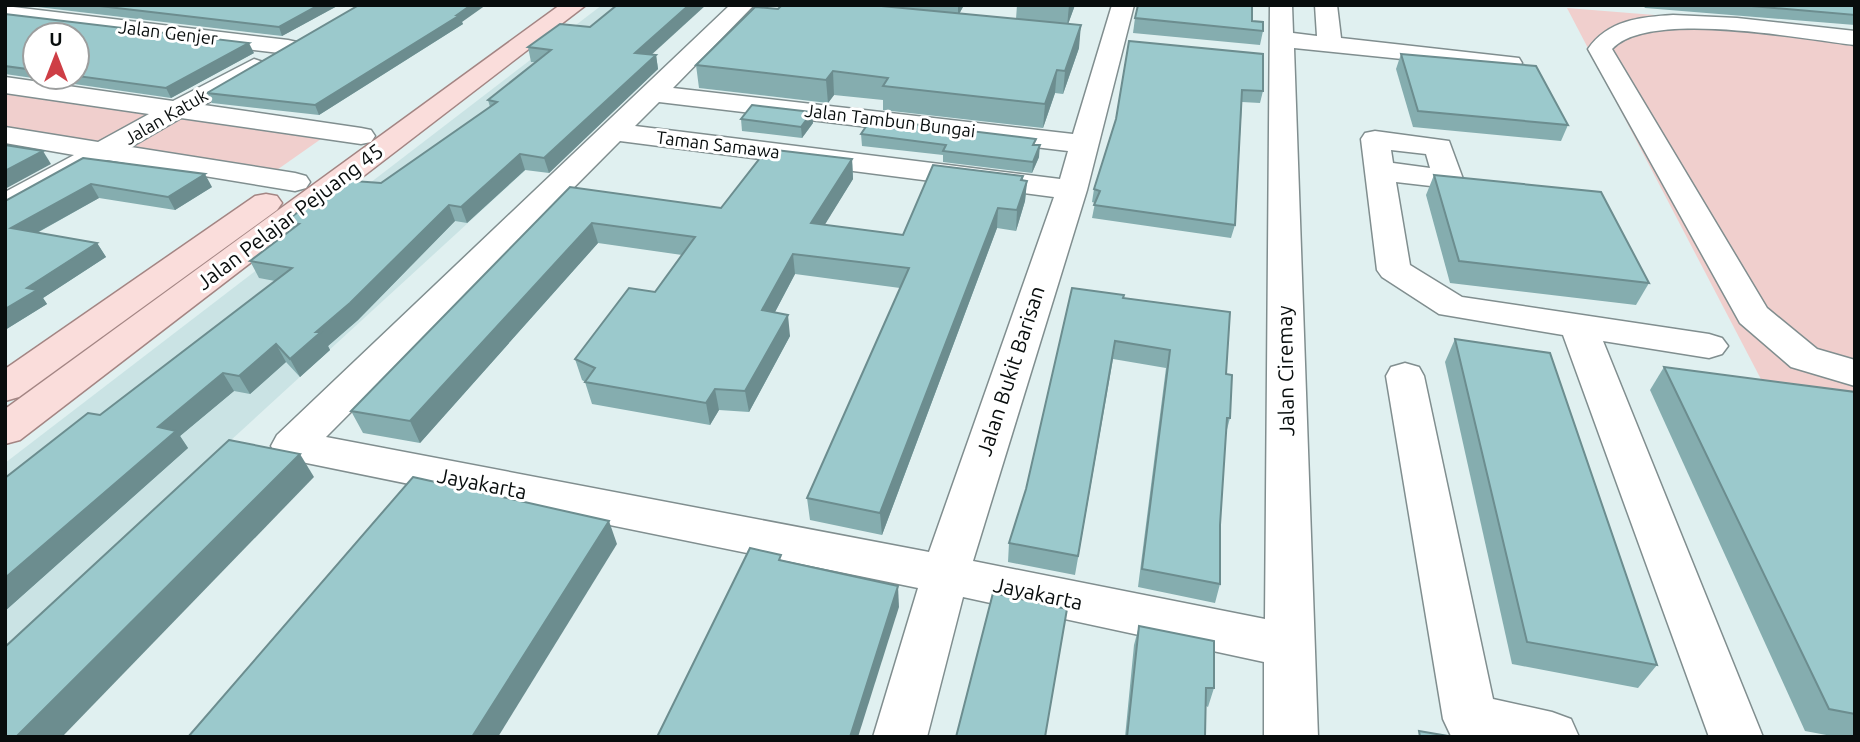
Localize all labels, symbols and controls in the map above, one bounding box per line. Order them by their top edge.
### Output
street label: Jalan Genjer [117,16,219,48]
north arrow [21,21,91,91]
text: U [49,28,63,50]
street label: Jalan Katuk [120,84,211,148]
street label: Jalan Tambun Bungai [804,100,977,140]
street label: Taman Samawa [655,127,781,162]
street label: Jalan Pelajar Pejuang 45 [191,138,387,294]
street label: Jalan Bukit Barisan [971,283,1049,459]
street label: Jalan Ciremay [1272,305,1298,437]
street label: Jayakarta [436,463,529,503]
street label: Jayakarta [992,572,1085,614]

